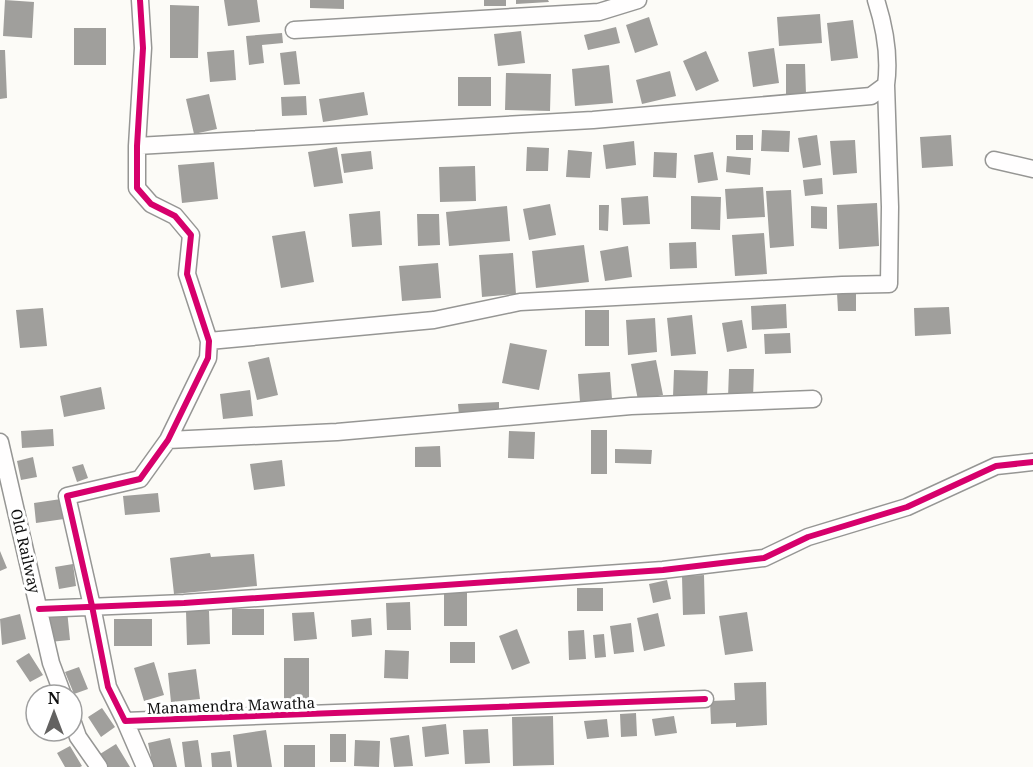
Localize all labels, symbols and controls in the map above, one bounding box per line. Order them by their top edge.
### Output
street label: Old Railway [7,507,46,596]
north arrow [24,683,84,743]
text: N [48,687,61,709]
street label: Manamendra Mawatha [147,692,315,718]

